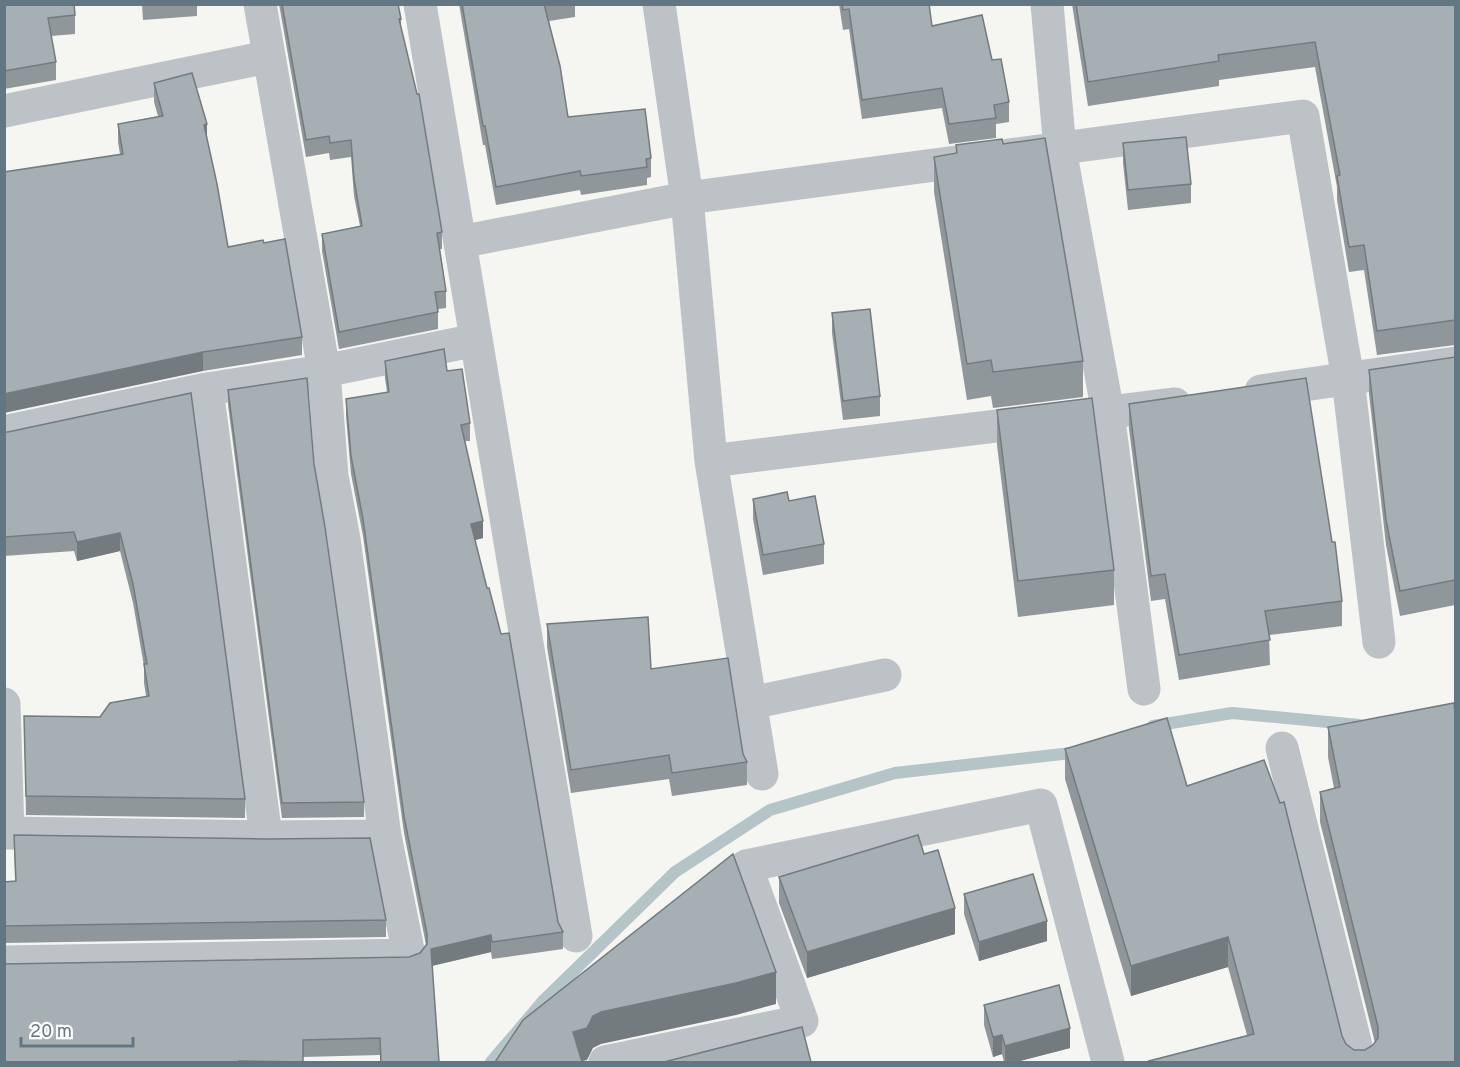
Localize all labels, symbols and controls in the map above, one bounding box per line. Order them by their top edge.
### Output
scale bar [21,1010,134,1048]
text: 20 m [30,1021,72,1044]

